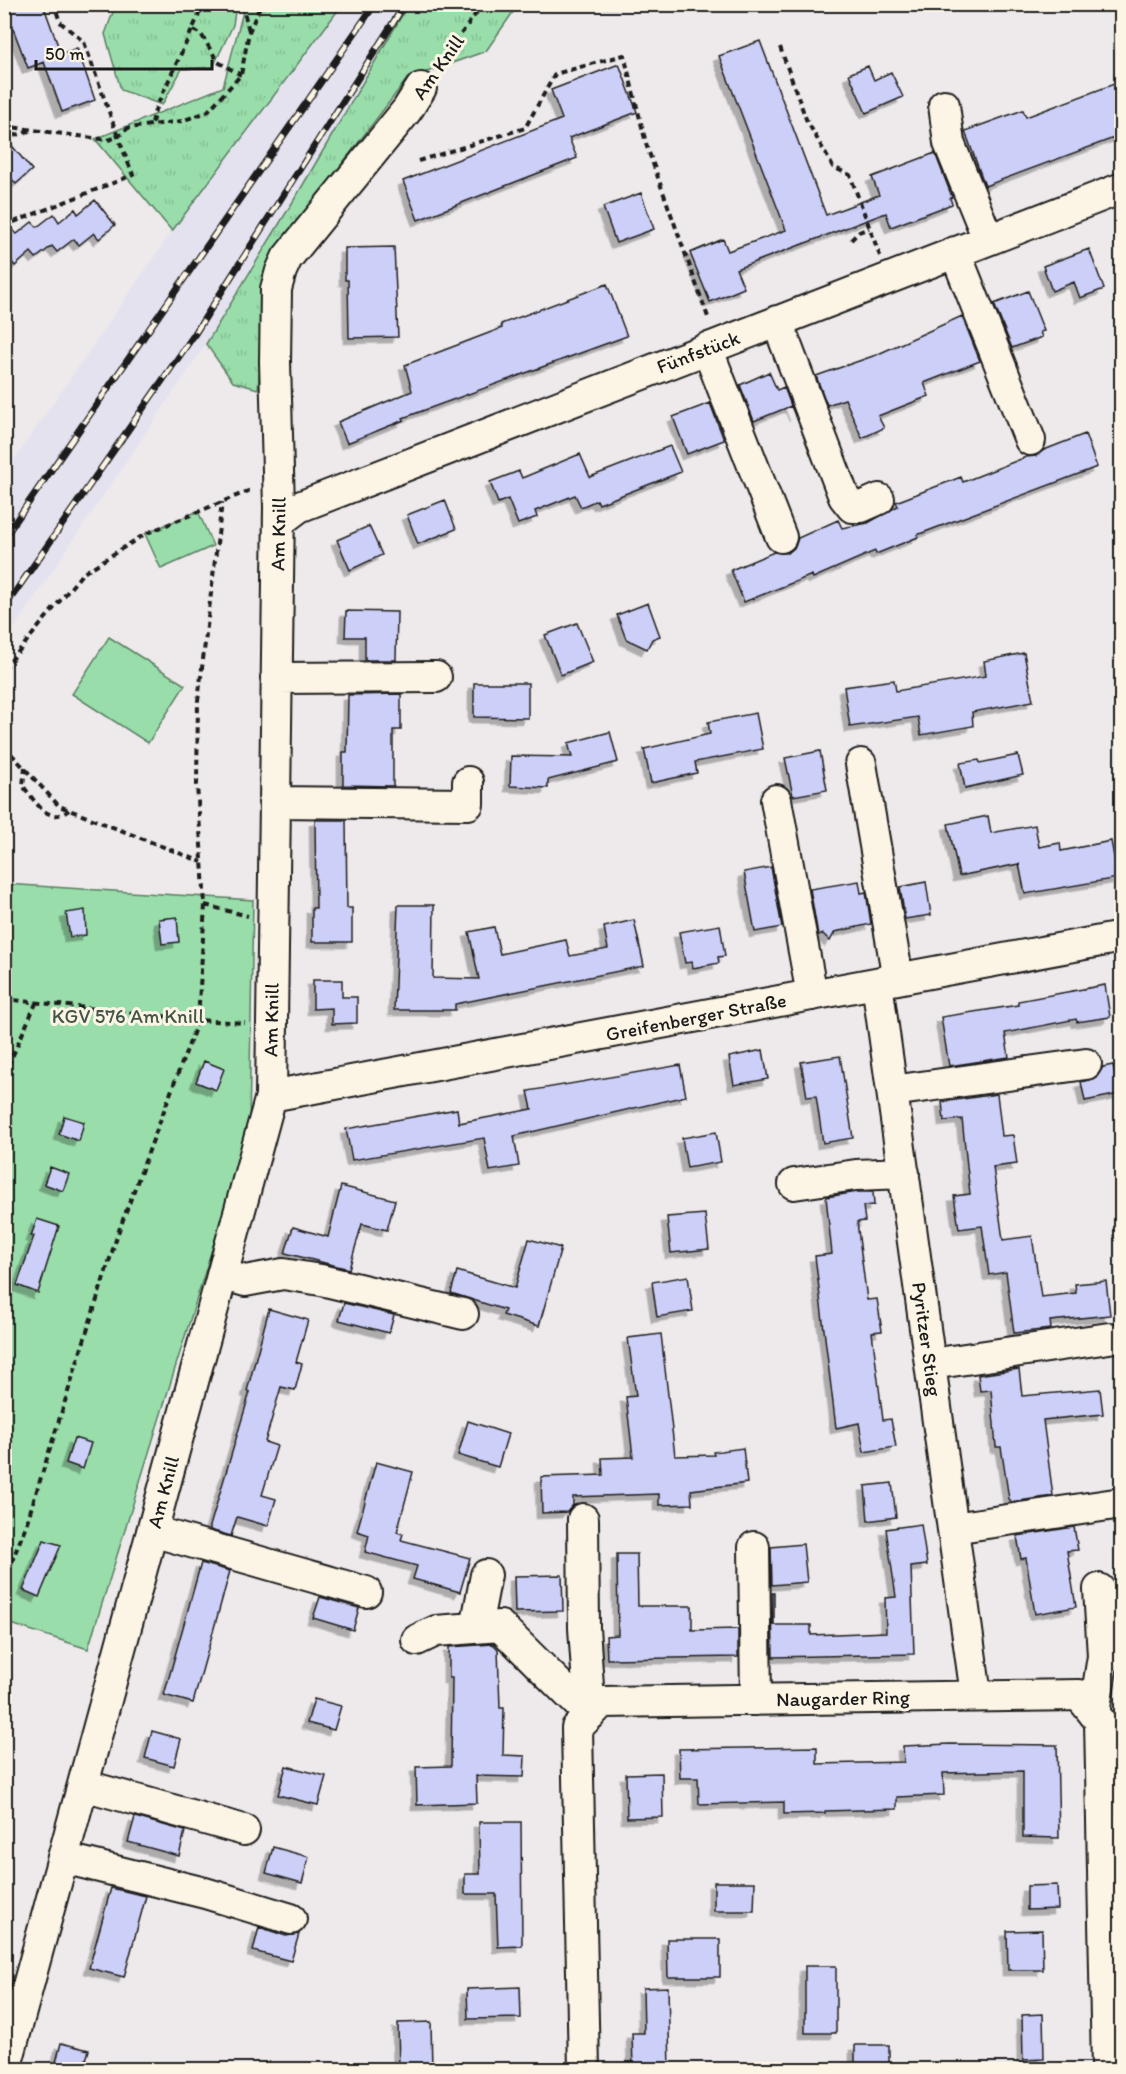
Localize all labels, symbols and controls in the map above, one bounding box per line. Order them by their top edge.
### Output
street label: Am Knill [407,30,469,104]
scale bar [36,33,212,71]
text: 50 m [45,43,85,65]
street label: Fünfstück [653,325,744,379]
street label: Am Knill [265,496,291,571]
street label: Am Knill [258,982,284,1057]
street label: Greifenberger Straße [604,988,788,1046]
park label: KGV 576 Am Knill [52,1004,205,1028]
street label: Pyritzer Stieg [907,1280,947,1398]
street label: Am Knill [142,1453,184,1531]
street label: Naugarder Ring [776,1685,911,1711]

